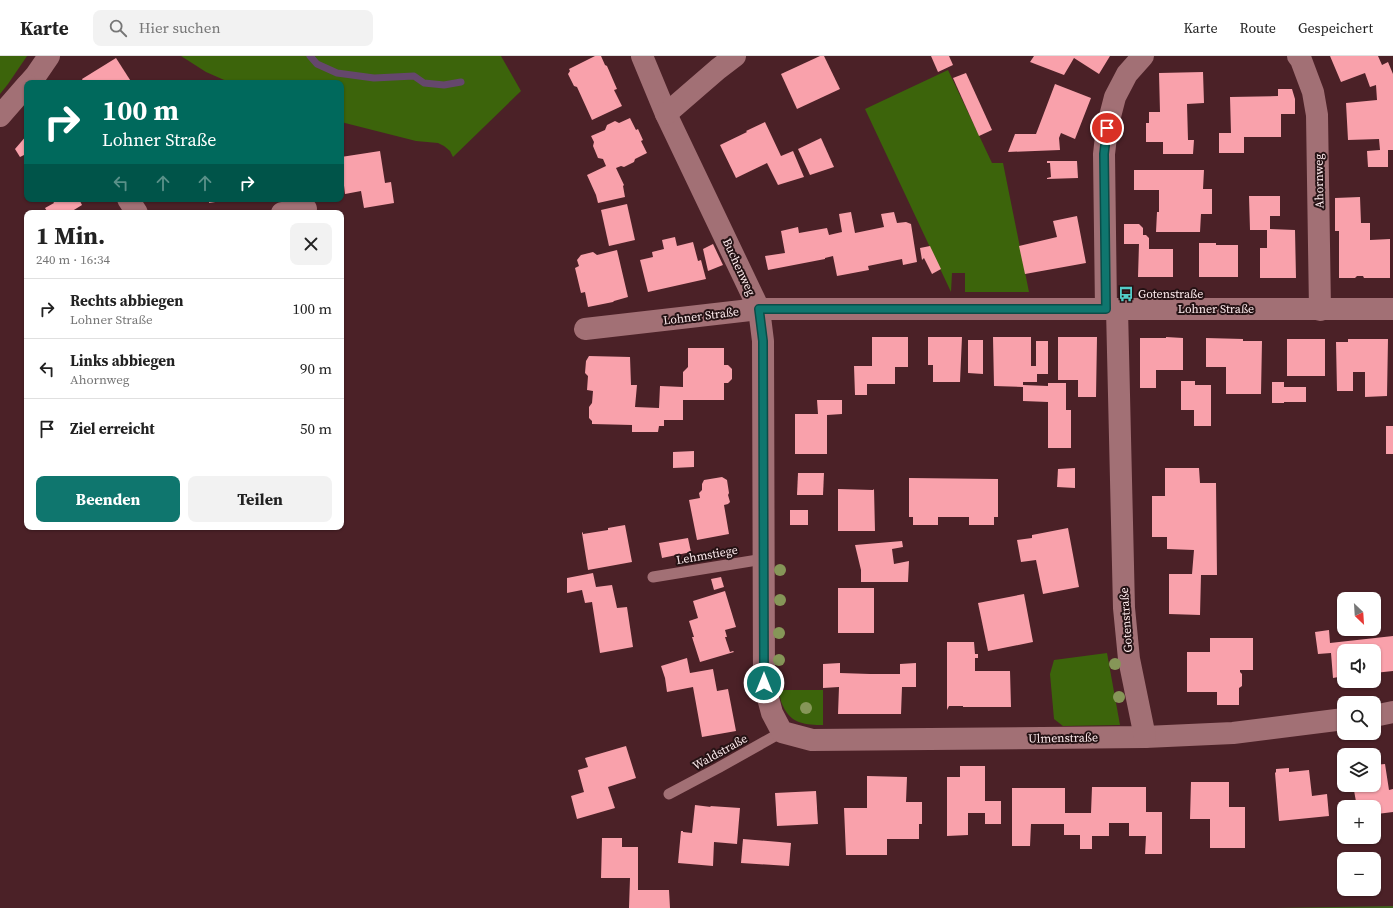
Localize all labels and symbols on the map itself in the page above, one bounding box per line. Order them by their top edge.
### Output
pin [1090,111,1124,145]
street label: Ahornweg [1311,153,1327,209]
street label: Buchenweg [719,236,759,298]
bus stop icon: Gotenstraße [1117,285,1135,303]
place label: Gotenstraße [1138,286,1203,302]
street label: Lohner Straße [1178,301,1254,317]
street label: Lohner Straße [662,303,740,329]
street label: Lehmstiege [675,542,739,568]
street label: Gotenstraße [1116,587,1136,653]
north arrow [1337,592,1381,636]
position arrow [743,662,785,704]
street label: Ulmenstraße [1028,729,1098,747]
street label: Waldstraße [690,730,750,774]

